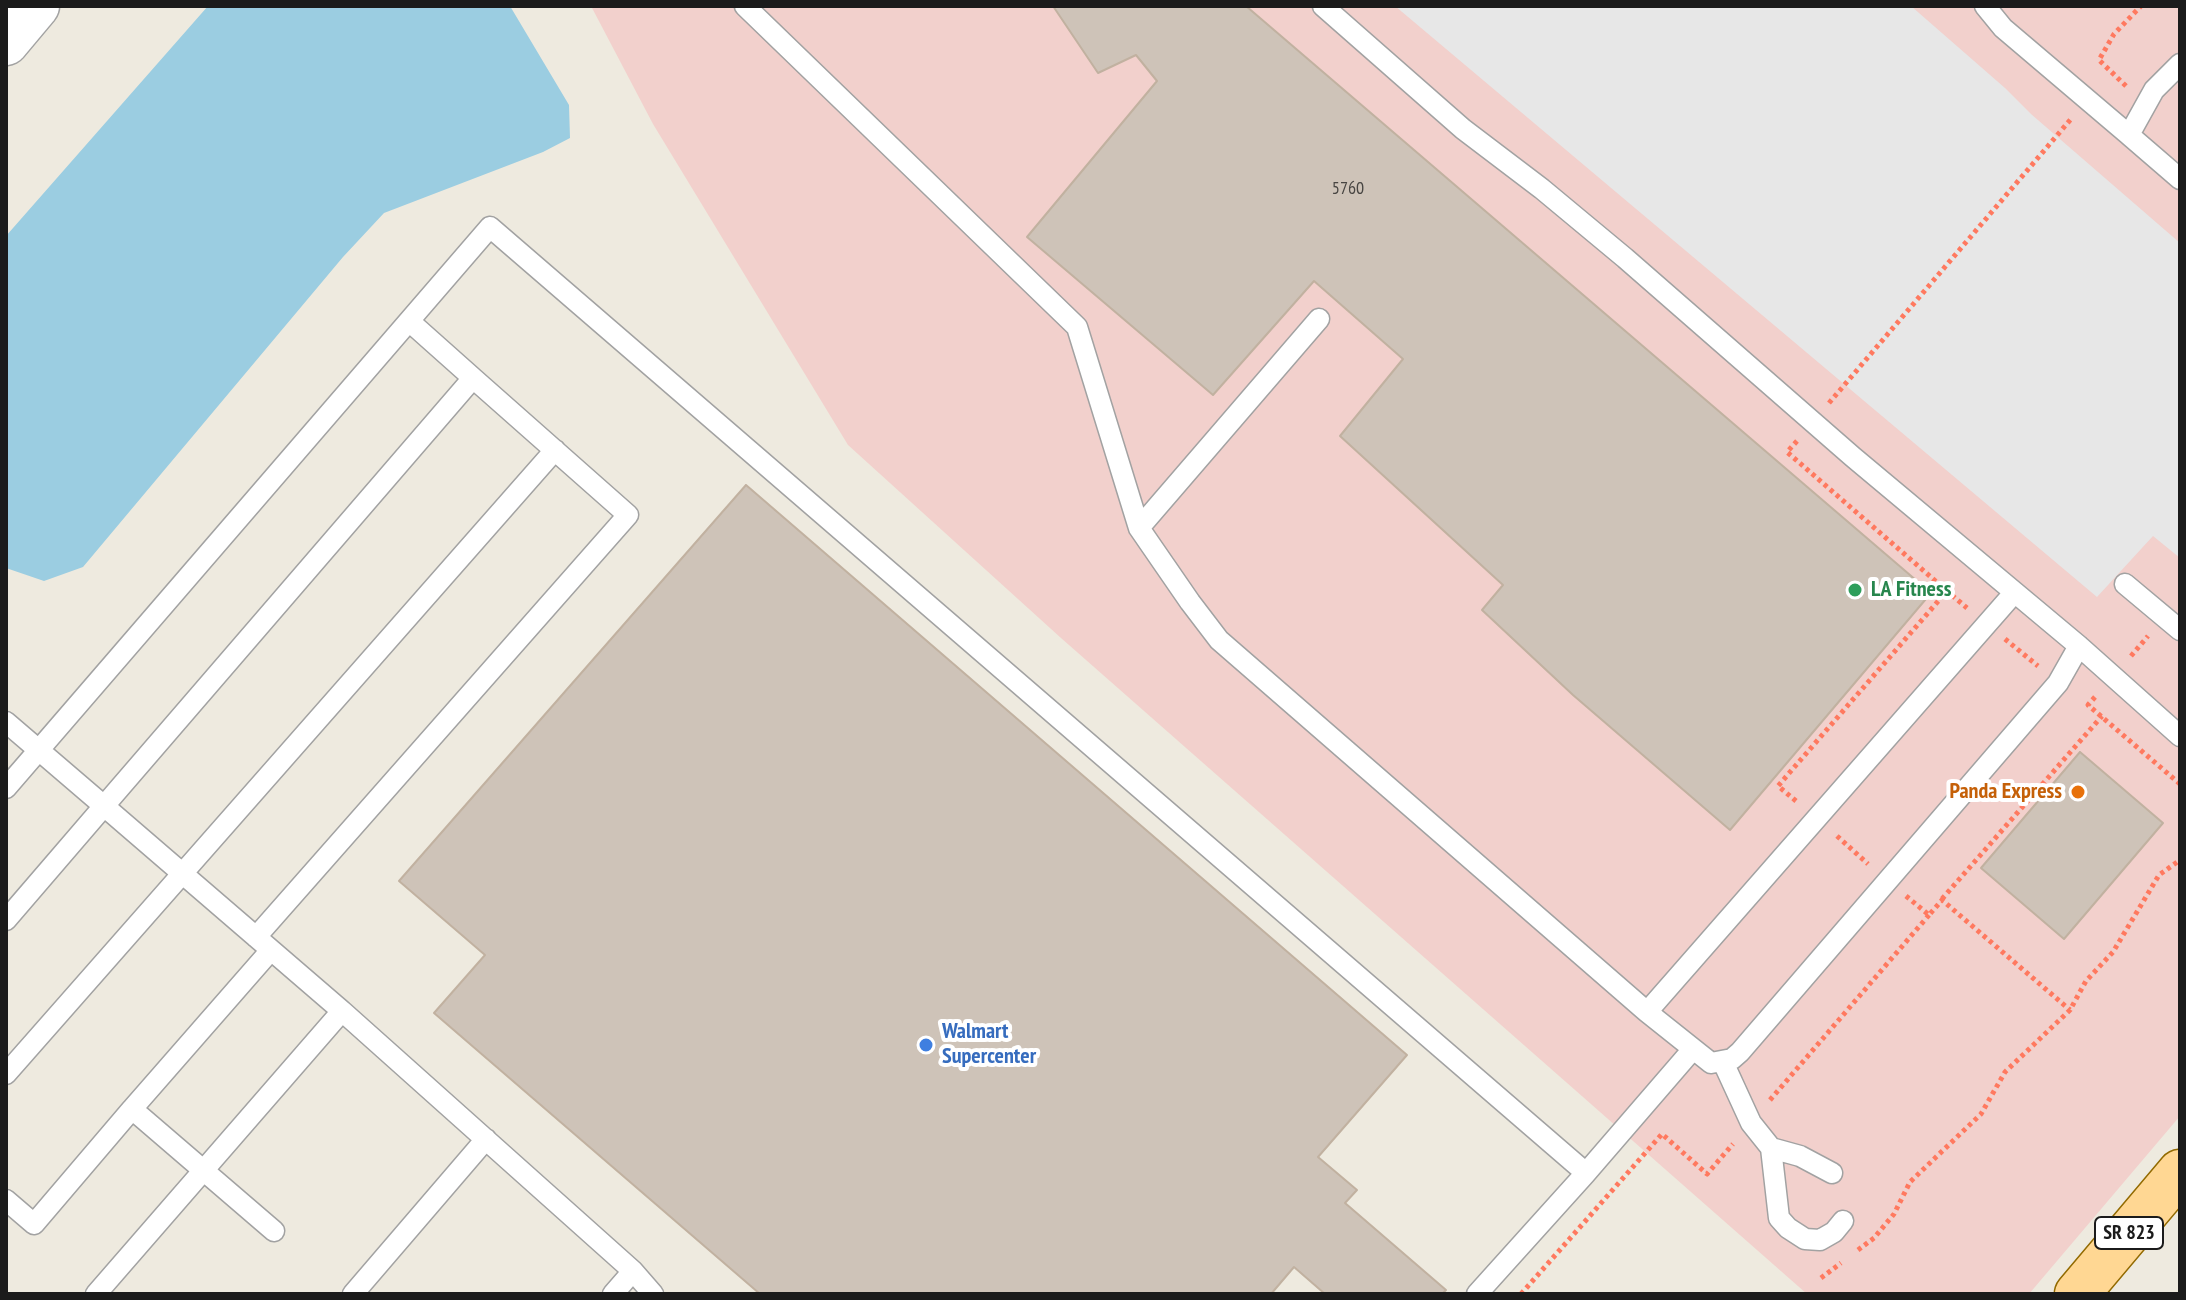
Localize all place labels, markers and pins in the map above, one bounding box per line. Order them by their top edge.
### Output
place label: LA Fitness [1871,577,1951,603]
marker: LA Fitness [1846,581,1864,599]
place label: Panda Express [1949,779,2062,805]
marker: Panda Express [2069,783,2087,801]
place label: Walmart Supercenter [942,1019,1036,1070]
marker: Walmart Supercenter [917,1036,935,1054]

